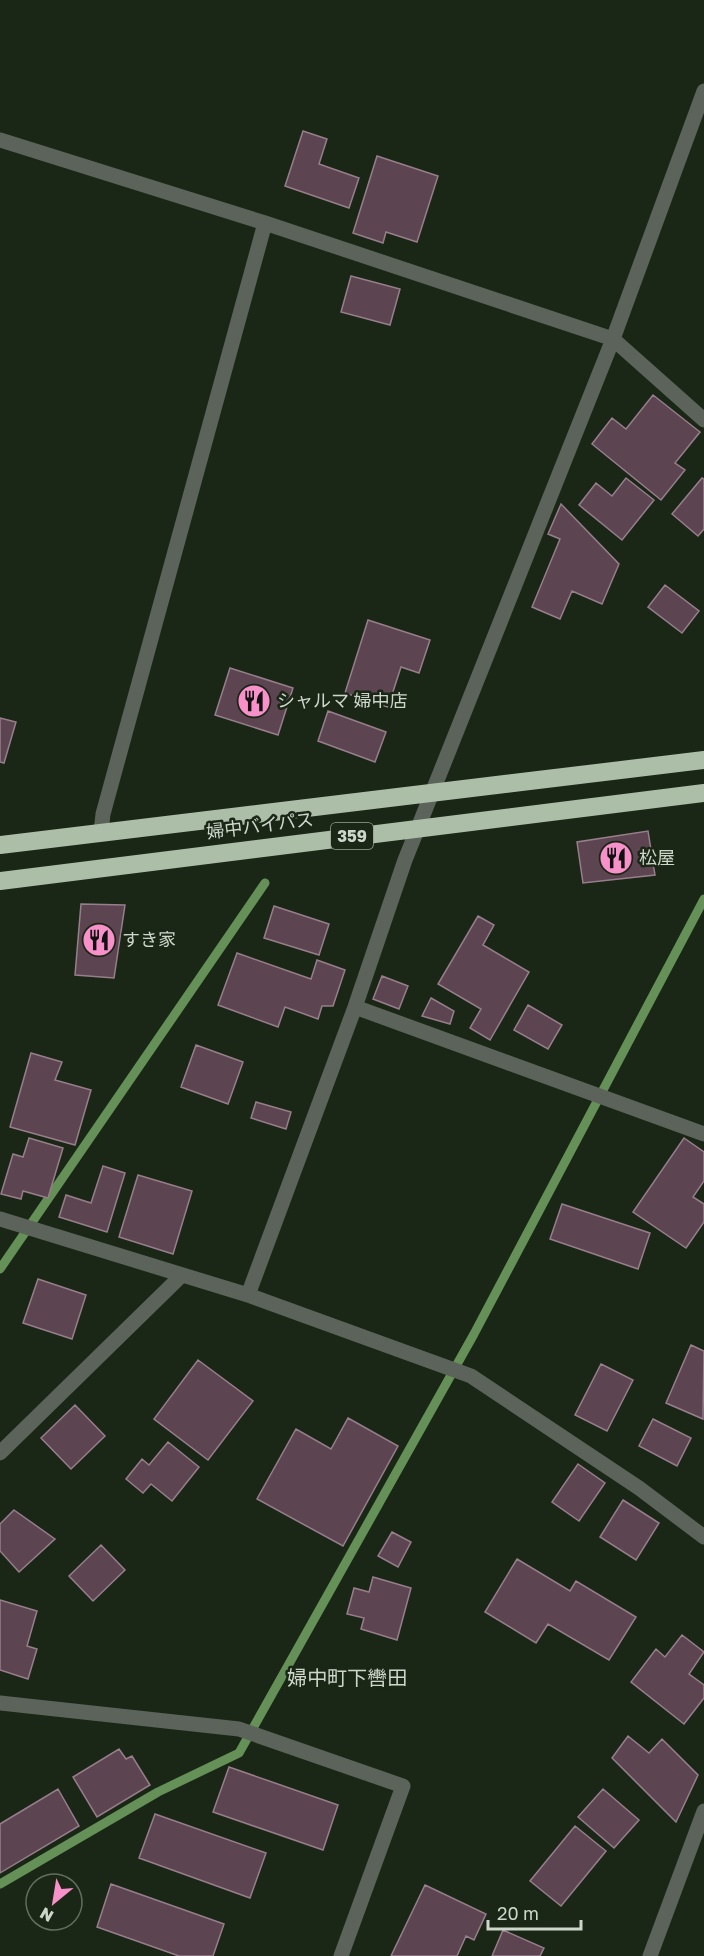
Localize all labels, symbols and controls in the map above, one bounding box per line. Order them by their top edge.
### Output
restaurant icon: シャルマ 婦中店 [236,683,272,719]
place label: シャルマ 婦中店 [277,689,408,711]
street label: 婦中バイパス [205,808,315,842]
road number: 359 [331,823,373,849]
restaurant icon: 松屋 [598,840,634,876]
place label: 松屋 [639,846,675,868]
restaurant icon: すき家 [81,922,117,958]
place label: すき家 [122,928,176,950]
district label: 婦中町下轡田 [287,1665,407,1689]
north arrow [24,1872,84,1932]
scale bar [488,1893,581,1931]
text: 20 m [497,1902,539,1924]
text: N [36,1903,57,1927]

